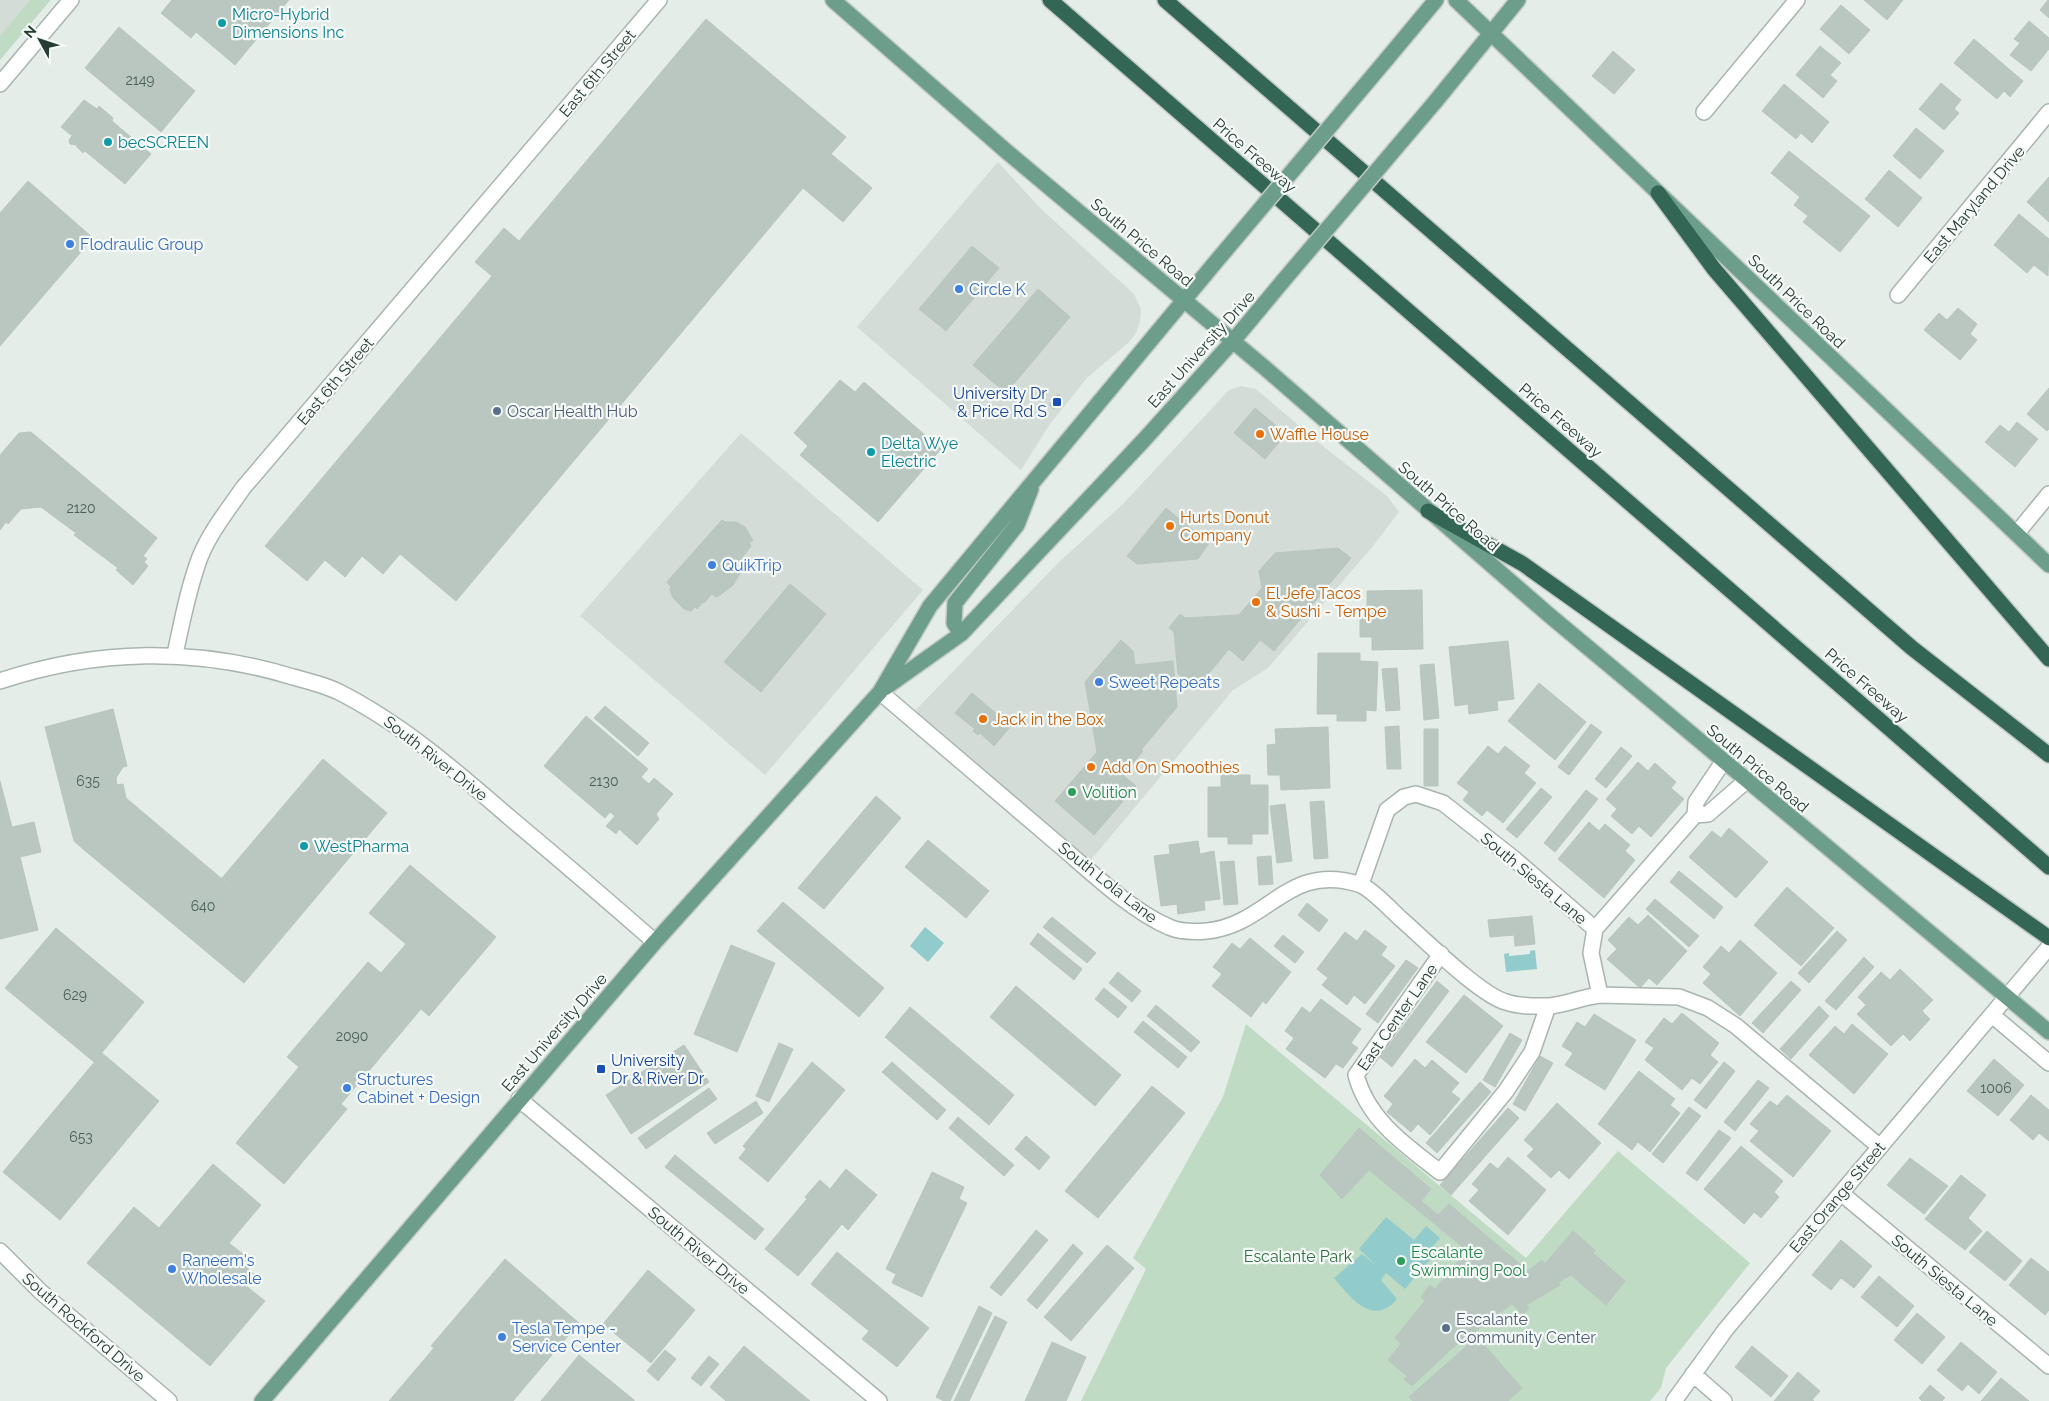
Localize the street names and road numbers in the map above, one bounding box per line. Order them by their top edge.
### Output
street label: East 6th Street [555,25,640,121]
street label: Price Freeway [1209,114,1300,197]
street label: East Maryland Drive [1920,142,2029,267]
street label: South Price Road [1087,194,1197,291]
street label: South Price Road [1744,250,1849,352]
street label: East University Drive [1144,287,1259,412]
street label: East 6th Street [293,333,378,429]
street label: Price Freeway [1515,379,1606,462]
street label: South Price Road [1394,458,1503,555]
street label: Price Freeway [1821,644,1912,727]
street label: South River Drive [380,712,491,805]
street label: South Price Road [1703,720,1813,817]
street label: South Siesta Lane [1477,828,1591,928]
street label: South Lola Lane [1055,838,1161,927]
street label: East Center Lane [1354,960,1441,1074]
street label: East University Drive [498,969,611,1095]
street label: East Orange Street [1785,1138,1890,1257]
street label: South River Drive [644,1202,753,1298]
street label: South Siesta Lane [1888,1230,2002,1330]
street label: South Rockford Drive [18,1269,149,1386]

